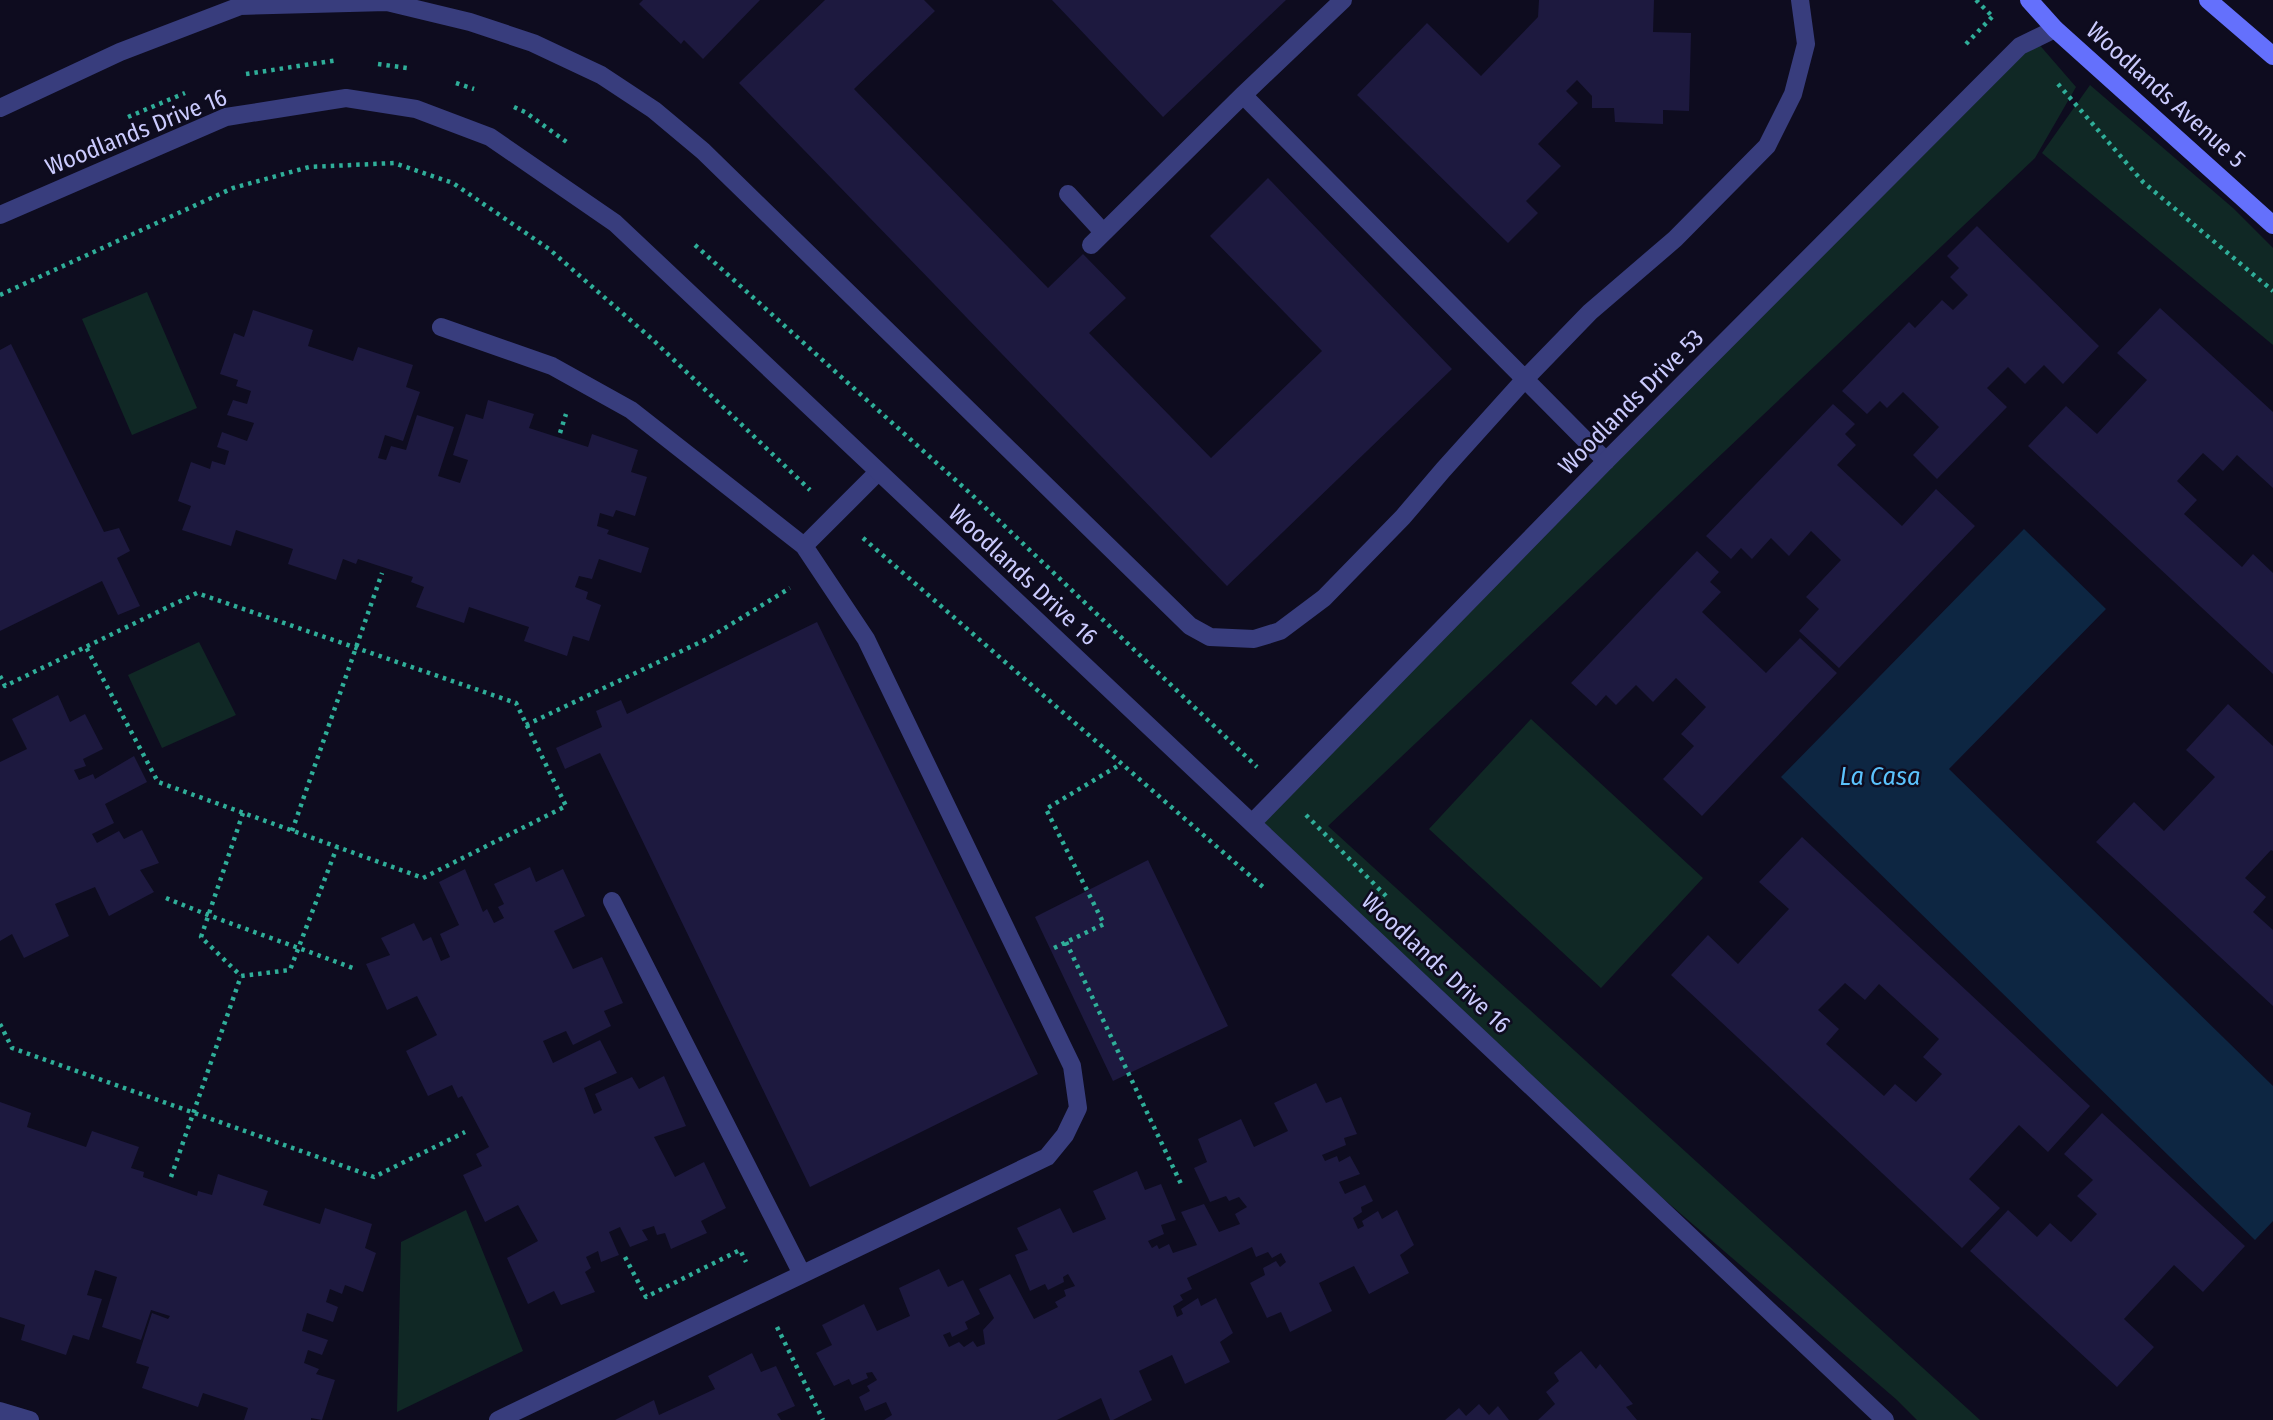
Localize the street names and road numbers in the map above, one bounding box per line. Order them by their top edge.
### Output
street label: Woodlands Avenue 5 [2081,16,2251,174]
street label: Woodlands Drive 16 [41,83,231,181]
street label: Woodlands Drive 53 [1553,324,1709,480]
street label: Woodlands Drive 16 [943,499,1103,651]
street label: Woodlands Drive 16 [1356,887,1516,1039]

